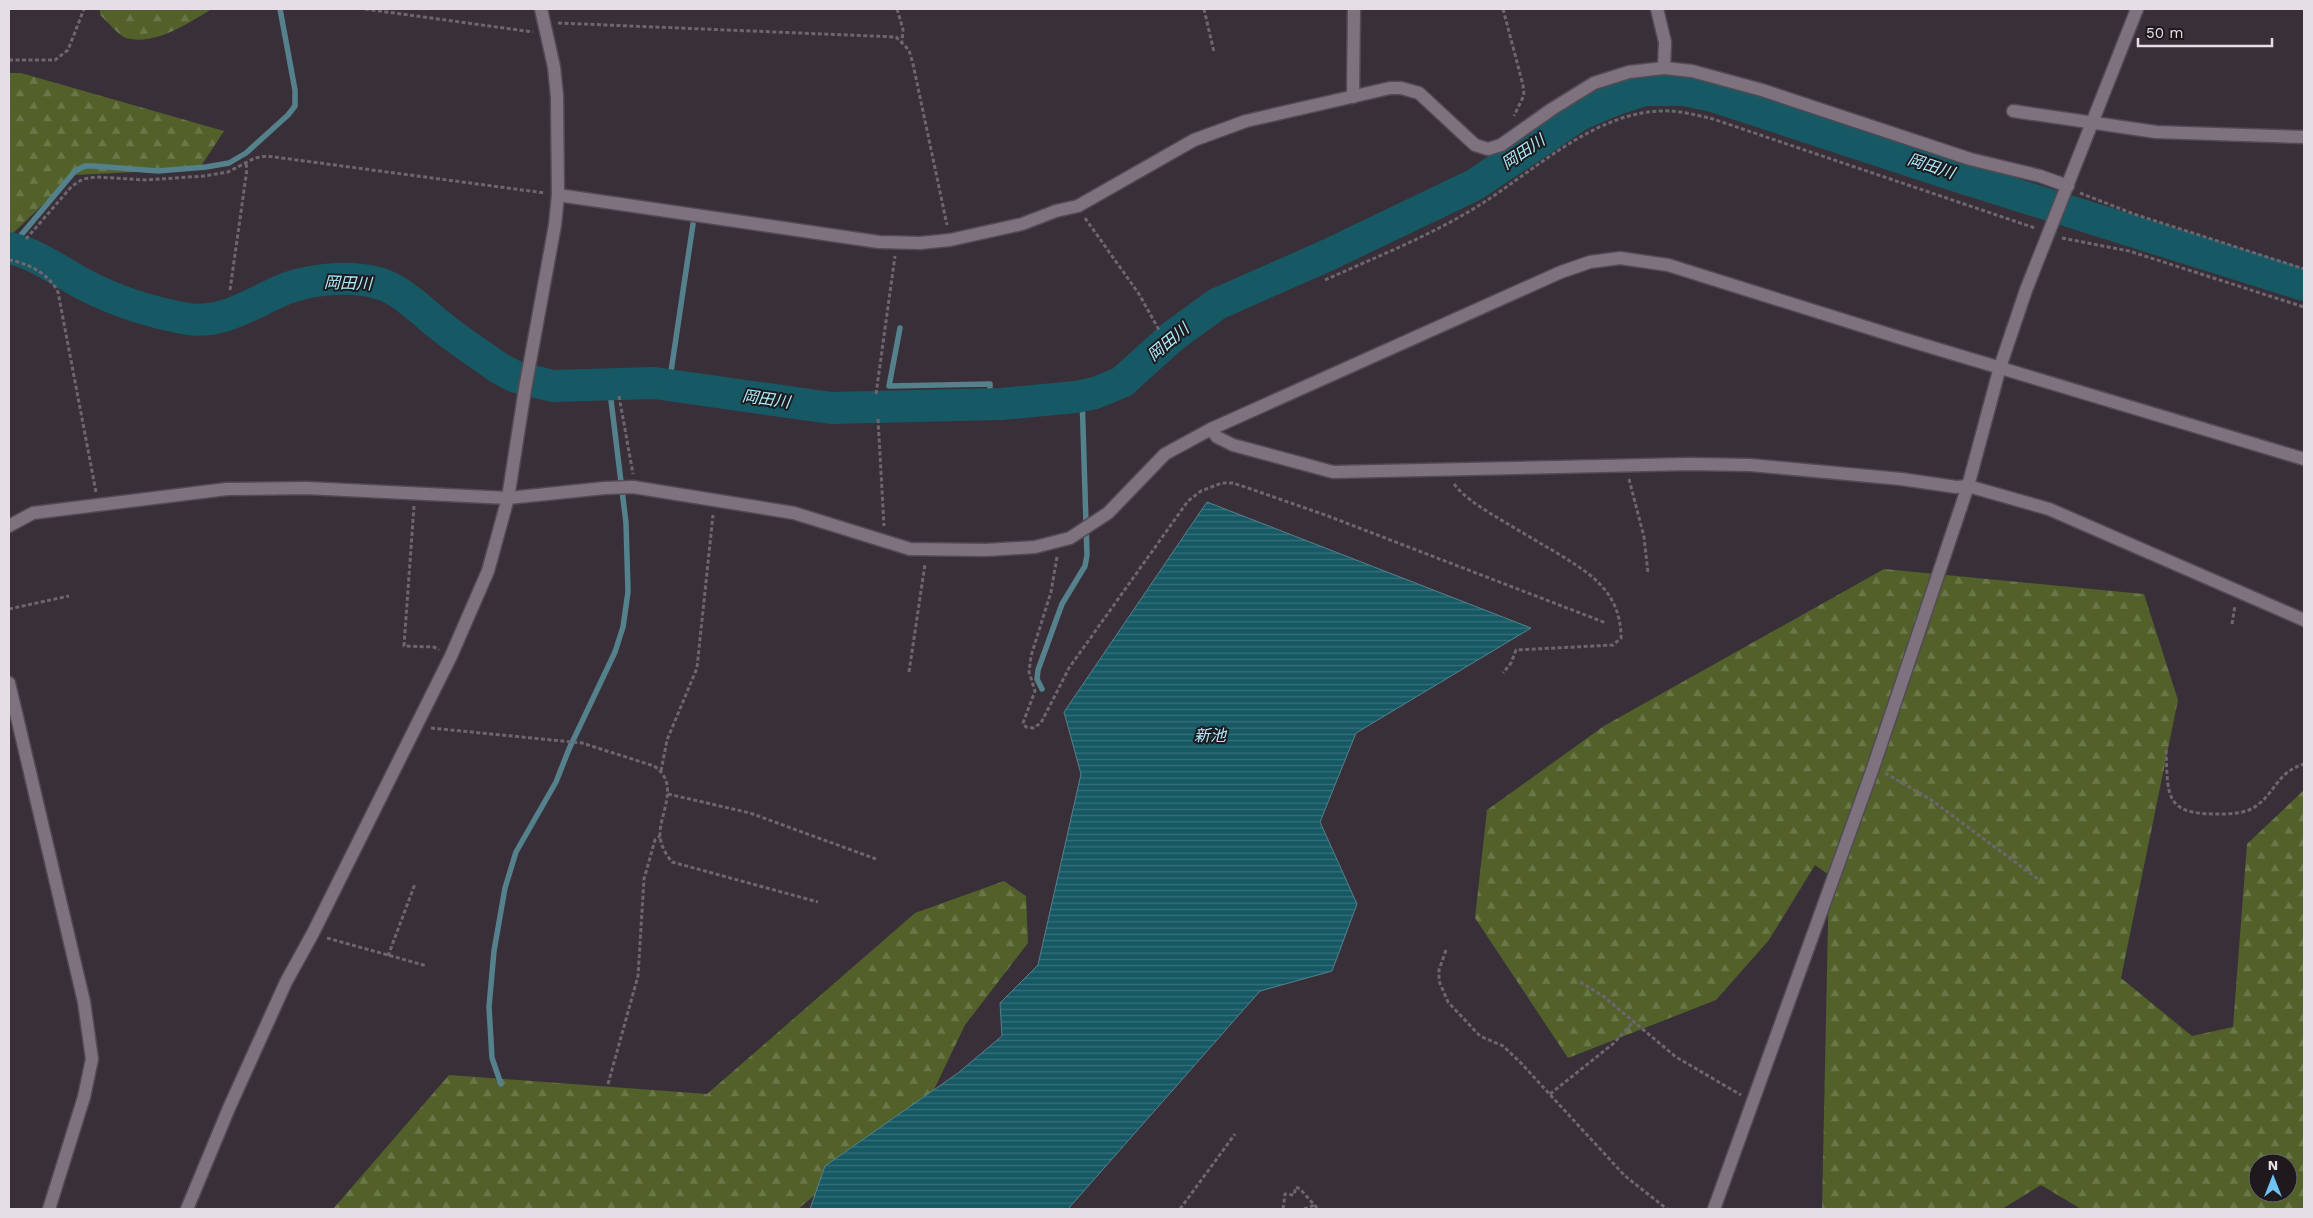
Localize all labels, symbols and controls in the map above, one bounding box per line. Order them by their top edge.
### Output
scale bar [2138,15,2272,47]
text: 50 m [2146,24,2183,42]
water label: 岡田川 [1498,130,1550,173]
water label: 岡田川 [1905,150,1959,183]
water label: 岡田川 [324,273,374,293]
water label: 岡田川 [1144,318,1194,365]
water label: 岡田川 [741,386,793,412]
water label: 新池 [1194,726,1228,745]
north arrow [2248,1153,2298,1203]
text: N [2268,1157,2278,1173]

